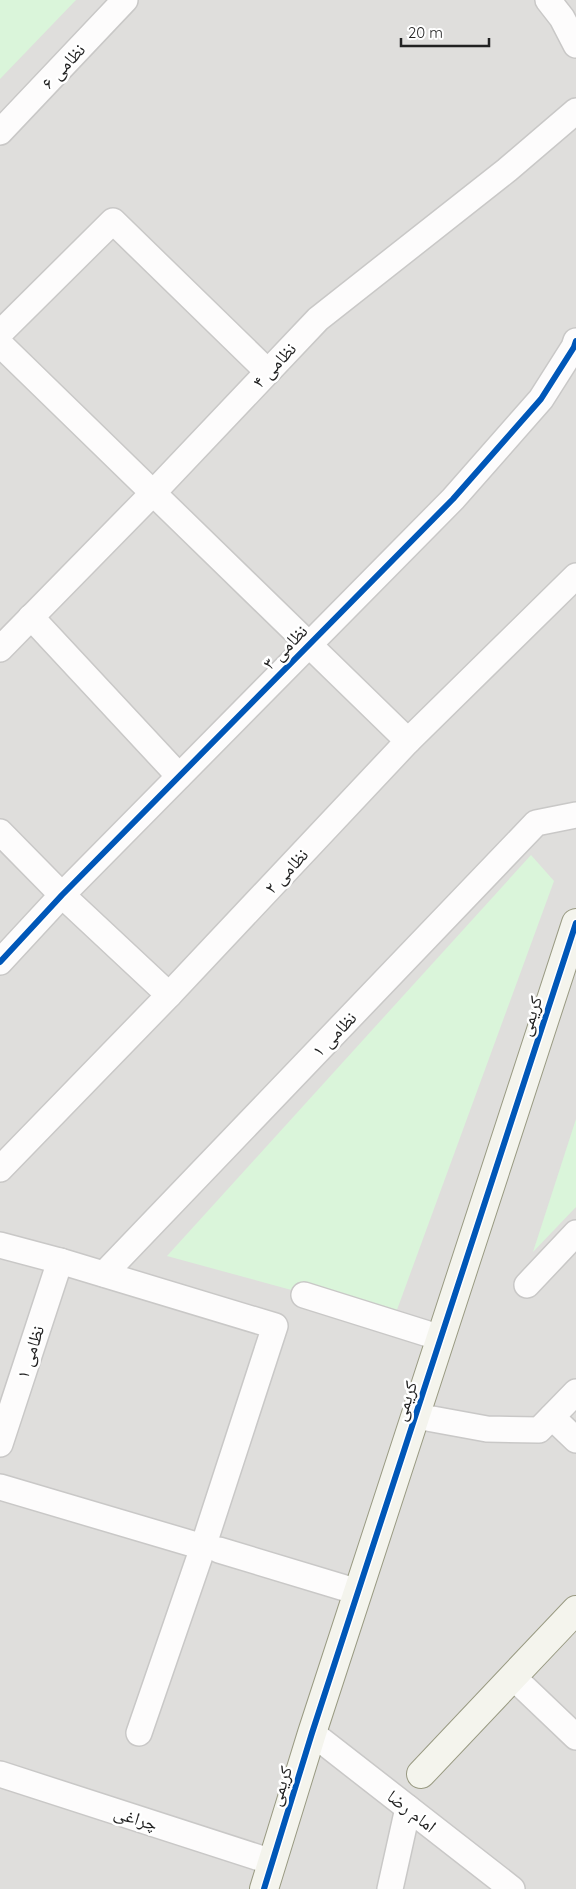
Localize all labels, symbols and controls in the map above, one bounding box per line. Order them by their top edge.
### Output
scale bar [401,15,488,47]
text: 20 m [408,23,443,42]
street label: نظامی ۶ [36,38,90,94]
street label: نظامی ۴ [247,337,301,393]
street label: نظامی ۳ [258,620,312,674]
street label: نظامی ۲ [259,843,313,899]
street label: کریمی [513,993,547,1039]
street label: نظامی ۱ [307,1006,361,1062]
street label: نظامی ۱ [11,1323,49,1381]
street label: کریمی [388,1378,422,1424]
street label: کریمی [263,1763,297,1809]
street label: امام رضا [382,1785,441,1838]
street label: چراغی [111,1800,161,1836]

